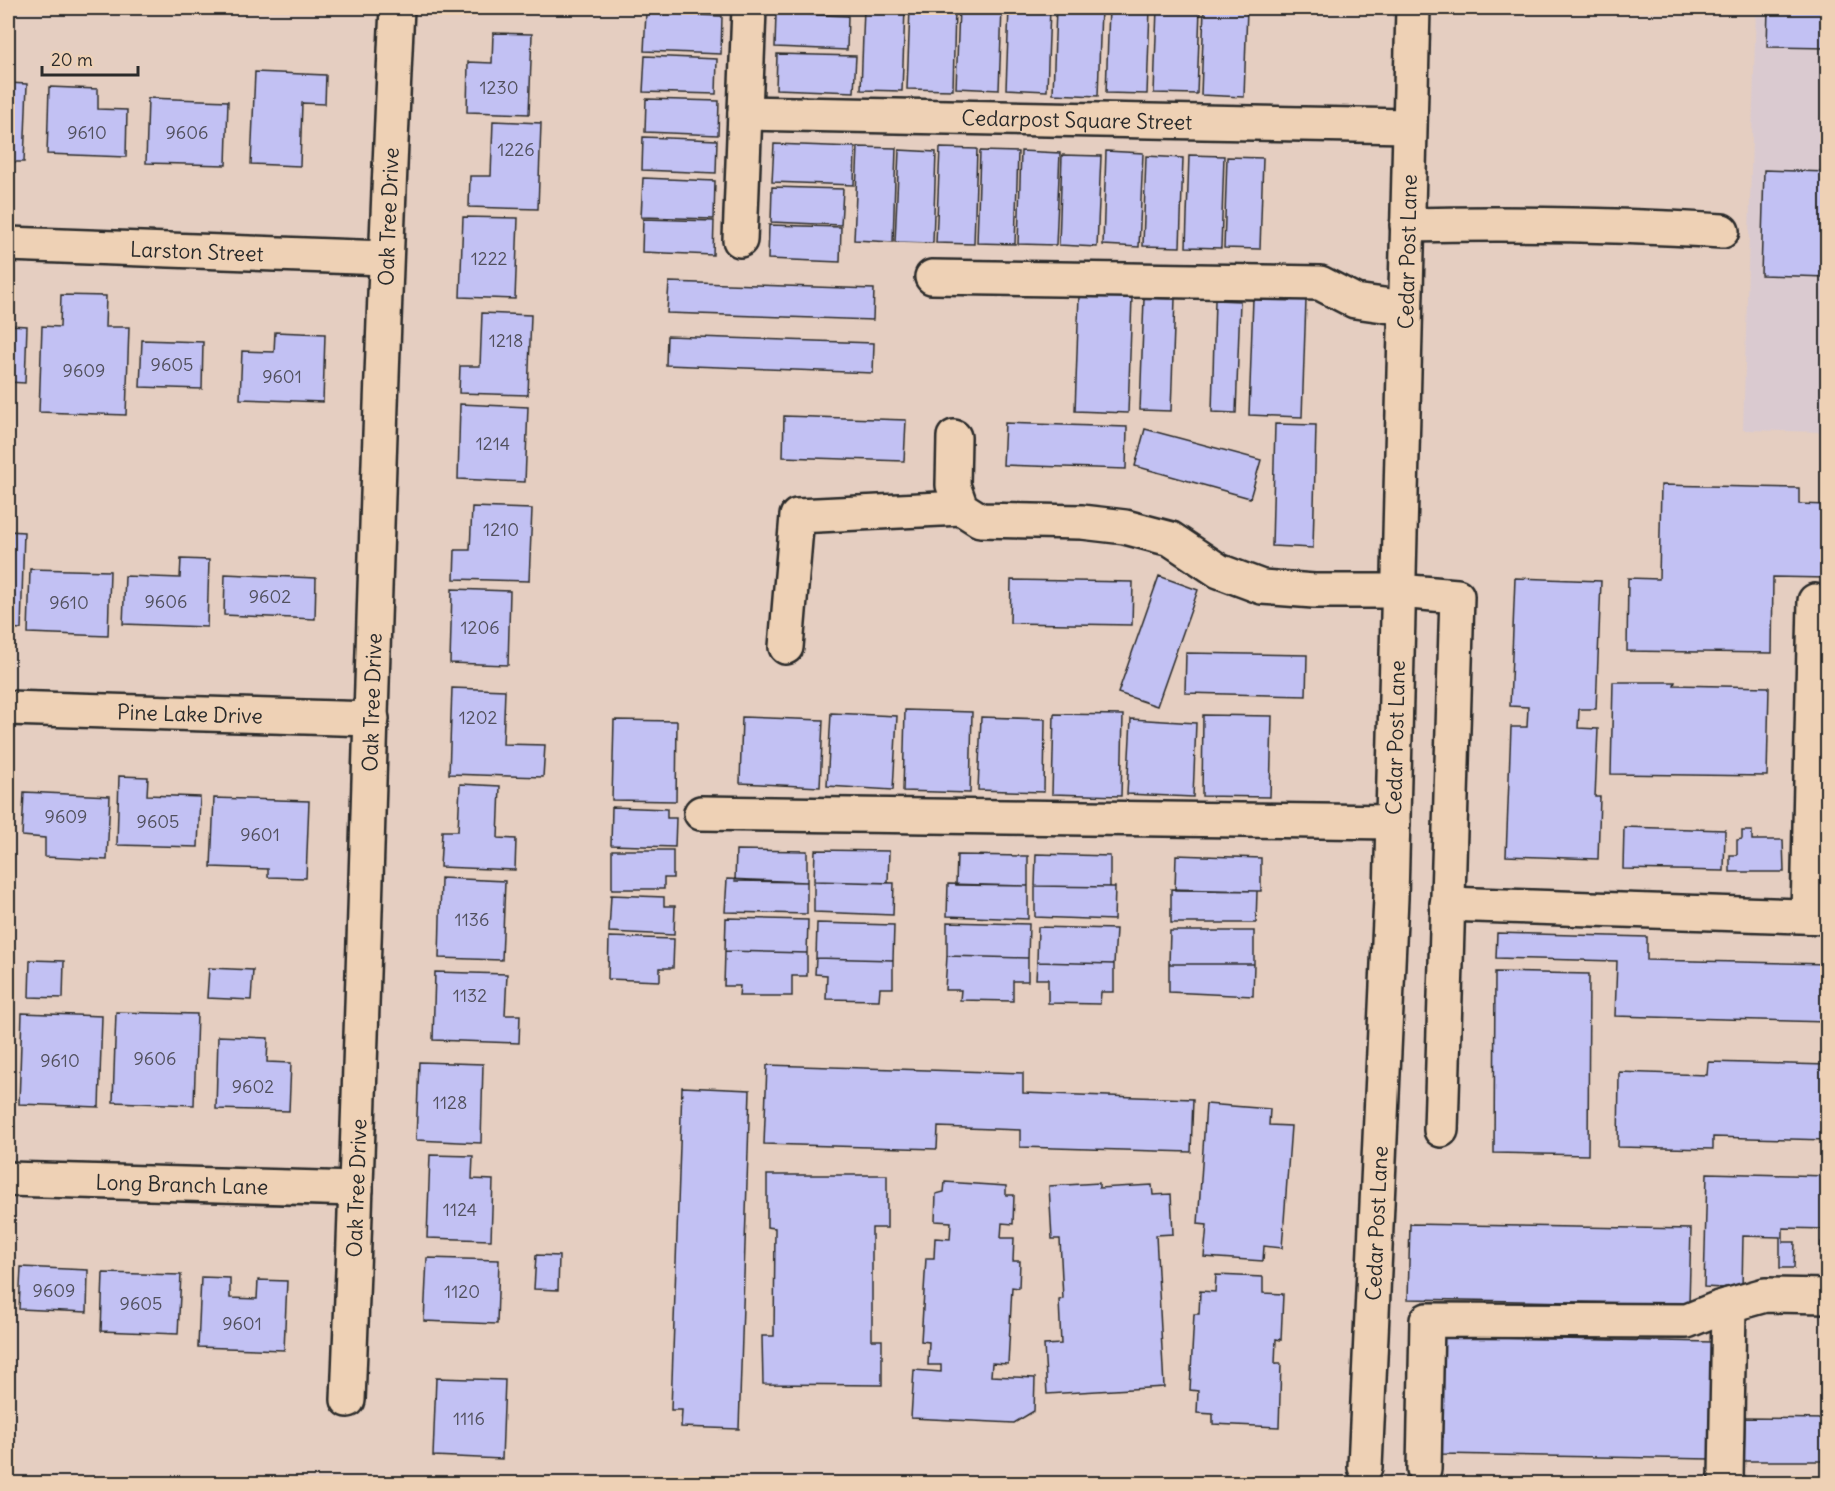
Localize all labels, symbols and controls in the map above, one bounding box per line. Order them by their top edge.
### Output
scale bar [42,39,138,77]
text: 20 m [51,48,93,71]
house number: 1230 [479,76,519,99]
street label: Cedarpost Square Street [961,104,1193,135]
house number: 9610 [67,121,107,144]
house number: 9606 [166,121,208,144]
house number: 1226 [497,138,535,161]
street label: Oak Tree Drive [372,147,404,287]
street label: Cedar Post Lane [1392,174,1422,330]
street label: Larston Street [130,235,264,267]
house number: 1222 [471,247,507,270]
house number: 1218 [489,329,523,352]
house number: 9605 [151,353,193,376]
house number: 9609 [63,359,105,382]
house number: 9601 [262,365,302,388]
house number: 1214 [476,432,510,455]
house number: 1210 [483,518,519,541]
house number: 9602 [249,585,291,608]
house number: 9606 [145,590,187,613]
house number: 9610 [49,591,89,614]
house number: 1206 [460,616,500,639]
street label: Oak Tree Drive [356,633,387,772]
street label: Cedar Post Lane [1380,660,1410,815]
street label: Pine Lake Drive [117,698,263,729]
house number: 1202 [459,706,497,729]
house number: 9609 [45,805,87,828]
house number: 9605 [137,810,179,833]
house number: 9601 [240,823,280,846]
house number: 1136 [455,908,489,931]
house number: 1132 [453,984,487,1007]
house number: 9606 [134,1047,176,1070]
house number: 9610 [40,1049,80,1072]
house number: 9602 [232,1075,274,1098]
house number: 1128 [433,1091,467,1114]
street label: Oak Tree Drive [340,1118,372,1258]
street label: Cedar Post Lane [1359,1145,1393,1301]
street label: Long Branch Lane [95,1168,269,1200]
house number: 1124 [443,1198,477,1221]
house number: 9609 [33,1279,75,1302]
house number: 1120 [444,1280,480,1303]
house number: 9605 [120,1292,162,1315]
house number: 9601 [222,1312,262,1335]
house number: 1116 [453,1407,485,1430]

